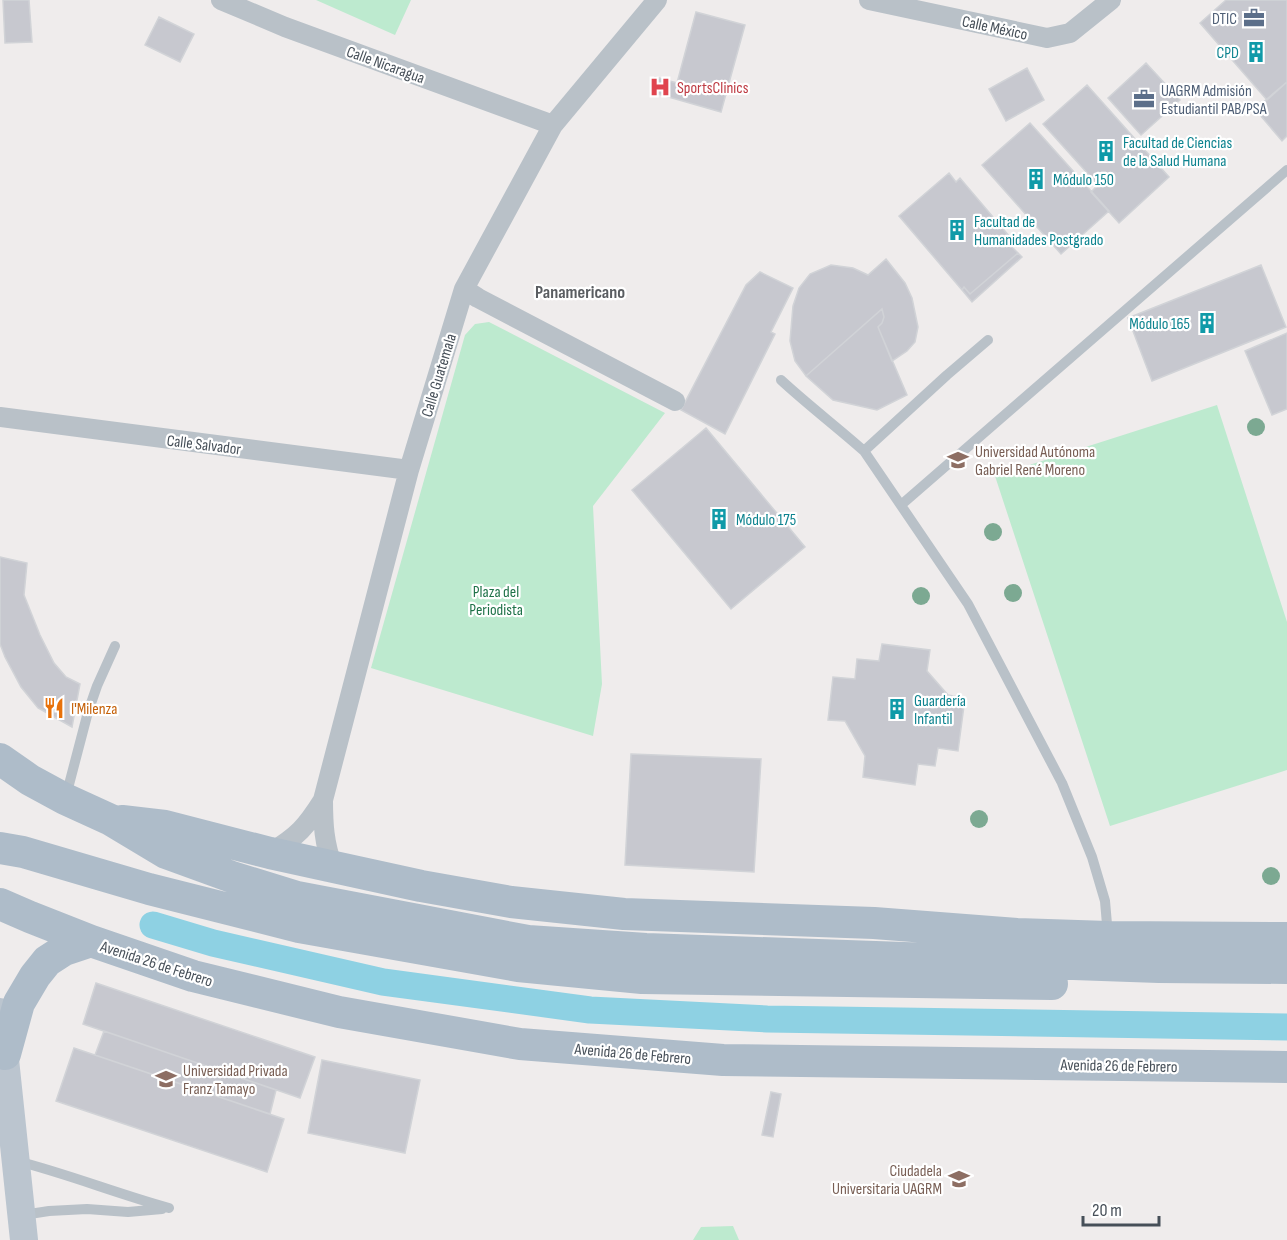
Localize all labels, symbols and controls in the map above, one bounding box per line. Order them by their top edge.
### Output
office icon: DTIC [1242,6,1266,30]
place label: DTIC [1212,10,1237,29]
street label: Calle México [960,12,1029,45]
building icon: CPD [1244,40,1268,64]
street label: Calle Nicaragua [344,42,427,88]
place label: CPD [1217,44,1239,63]
hospital icon: SportsClinics [648,75,672,99]
place label: SportsClinics [677,79,749,98]
place label: UAGRM Admisión Estudiantil PAB/PSA [1161,82,1267,119]
office icon: UAGRM Admisión Estudiantil PAB/PSA [1132,87,1156,111]
place label: Facultad de Ciencias de la Salud Humana [1123,134,1232,171]
building icon: Facultad de Ciencias de la Salud Humana [1094,139,1118,163]
building icon: Módulo 150 [1024,167,1048,191]
place label: Módulo 150 [1053,171,1114,190]
place label: Facultad de Humanidades Postgrado [974,213,1104,250]
building icon: Facultad de Humanidades Postgrado [945,218,969,242]
district label: Panamericano [535,282,625,303]
building icon: Módulo 165 [1195,311,1219,335]
place label: Módulo 165 [1129,315,1190,334]
street label: Calle Guatemala [418,331,461,419]
street label: Calle Salvador [166,432,242,460]
place label: Universidad Autónoma Gabriel René Moreno [975,443,1095,480]
school or university icon: Universidad Autónoma Gabriel René Moreno [946,448,970,472]
building icon: Módulo 175 [707,507,731,531]
place label: Módulo 175 [736,511,796,530]
park label: Plaza del Periodista [469,583,523,620]
place label: Guardería Infantil [914,692,966,729]
restaurant icon: I'Milenza [42,696,66,720]
building icon: Guardería Infantil [885,697,909,721]
place label: I'Milenza [71,700,117,719]
street label: Avenida 26 de Febrero [97,937,215,992]
street label: Avenida 26 de Febrero [573,1040,692,1069]
street label: Avenida 26 de Febrero [1059,1056,1178,1077]
place label: Universidad Privada Franz Tamayo [183,1062,288,1099]
school or university icon: Universidad Privada Franz Tamayo [154,1067,178,1091]
place label: Ciudadela Universitaria UAGRM [832,1162,942,1199]
school or university icon: Ciudadela Universitaria UAGRM [947,1167,971,1191]
scale bar [1083,1189,1160,1227]
text: 20 m [1092,1200,1122,1221]

